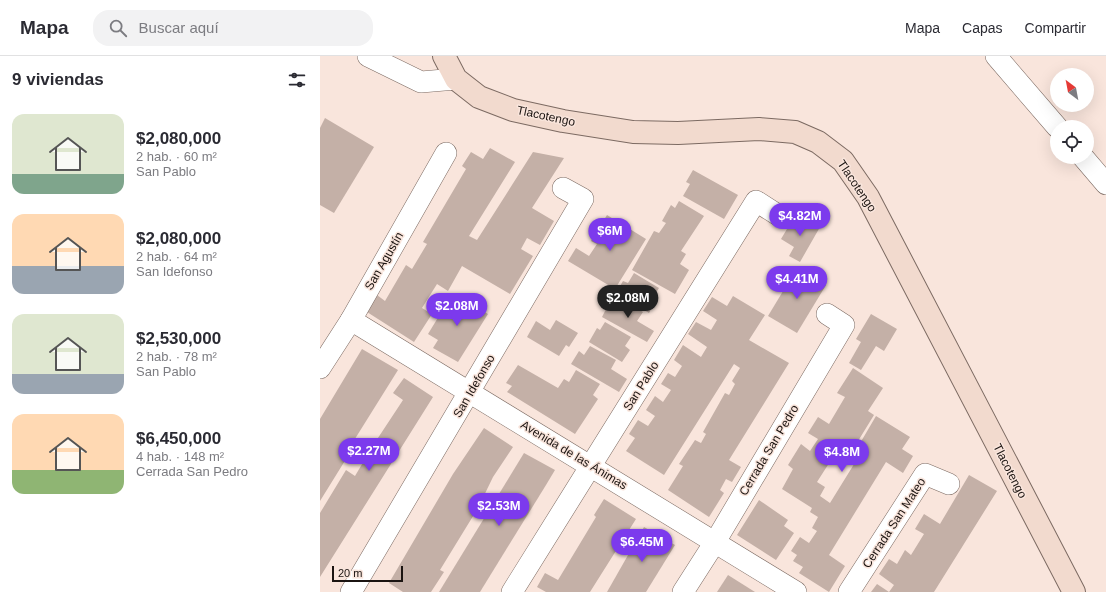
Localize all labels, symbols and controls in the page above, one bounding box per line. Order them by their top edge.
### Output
search box [93,10,373,46]
text: Mapa [20,17,69,38]
icon: search [107,17,129,39]
text: Buscar aquí [139,19,219,36]
text: Mapa [905,20,940,36]
text: Capas [962,20,1003,36]
text: Compartir [1025,20,1086,36]
north arrow [1050,68,1094,112]
map controls [1050,68,1094,164]
icon: filters [286,69,308,91]
text: 9 viviendas [12,70,104,89]
street label: Tlacotengo [516,103,577,129]
button: locate [1050,120,1094,164]
text: $2,080,000 [136,129,221,148]
icon: home [44,130,92,178]
text: 2 hab. · 60 m² [136,149,217,164]
street label: Tlacotengo [835,157,880,215]
text: San Pablo [136,164,196,179]
pin: $4.82M [767,203,833,237]
text: $4.82M [778,208,822,223]
pin: $6M [591,218,629,252]
text: $6M [597,223,623,238]
text: $2,080,000 [136,229,221,248]
street label: San Agustín [362,229,406,293]
icon: home [44,230,92,278]
text: 2 hab. · 64 m² [136,249,217,264]
text: San Idefonso [136,264,213,279]
pin: $4.41M [764,266,830,300]
text: $4.41M [775,271,819,286]
pin: $2.08M [595,285,661,319]
text: $2.08M [606,290,650,305]
pin: $2.08M [424,293,490,327]
text: $2.08M [435,298,479,313]
text: $2,530,000 [136,329,221,348]
icon: home [44,330,92,378]
text: 2 hab. · 78 m² [136,349,217,364]
street label: San Idefonso [450,352,498,420]
street label: San Pablo [620,359,662,413]
text: San Pablo [136,364,196,379]
street label: Cerrada San Pedro [736,402,802,498]
street label: Avenida de las Ánimas [518,417,630,492]
text: $6,450,000 [136,429,221,448]
icon: home [44,430,92,478]
pin: $2.27M [336,438,402,472]
pin: $4.8M [814,439,870,473]
street label: Tlacotengo [990,441,1030,501]
text: $2.27M [347,443,391,458]
text: $4.8M [824,444,860,459]
text: 4 hab. · 148 m² [136,449,224,464]
text: Cerrada San Pedro [136,464,248,479]
street label: Cerrada San Mateo [860,475,929,571]
pin: $2.53M [466,493,532,527]
text: $2.53M [477,498,521,513]
pin: $6.45M [609,529,675,563]
text: $6.45M [620,534,664,549]
scale bar [332,564,403,583]
text: 20 m [338,567,362,579]

